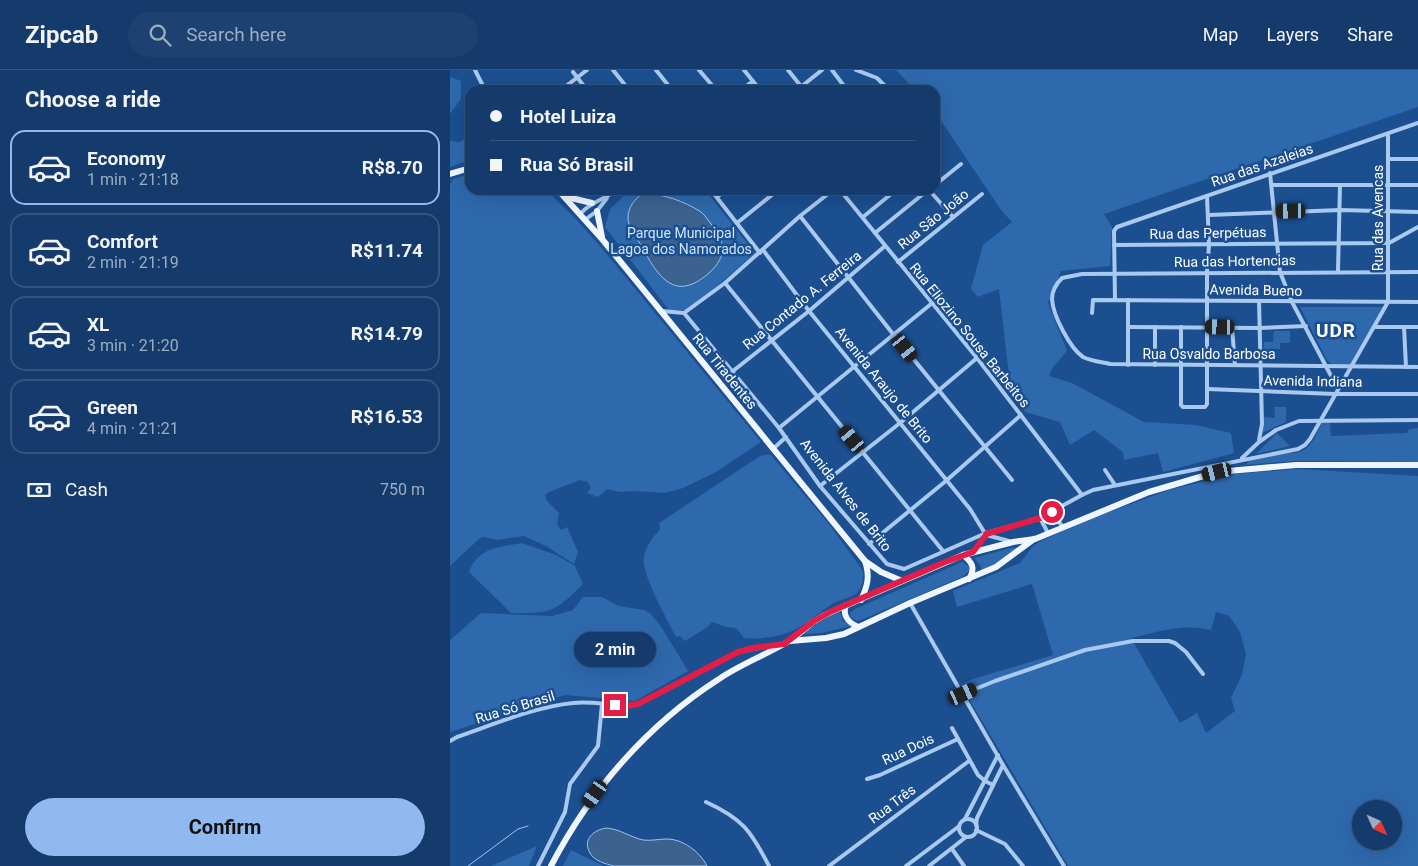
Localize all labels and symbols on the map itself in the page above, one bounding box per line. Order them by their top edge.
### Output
street label: Rua das Azaleias [1209,140,1315,190]
street label: Rua das Avencas [1370,165,1386,271]
street label: Rua São João [894,186,972,252]
car [1275,203,1306,219]
street label: Rua das Perpétuas [1149,224,1267,242]
park label: Parque Municipal Lagoa dos Namorados [610,225,752,257]
street label: Rua Contado A. Ferreira [740,247,864,353]
street label: Rua das Hortencias [1174,252,1296,270]
street label: Rua Eliozino Sousa Barbeitos [907,259,1033,411]
street label: Avenida Bueno [1210,281,1302,299]
car [1204,319,1235,335]
district label: UDR [1316,319,1356,342]
street label: Avenida Araujo de Brito [832,324,936,446]
street label: Rua Tiradentes [689,330,761,412]
car [889,332,920,364]
street label: Rua Osvaldo Barbosa [1142,346,1276,362]
street label: Avenida Indiana [1263,372,1363,390]
car [836,423,867,455]
street label: Avenida Alves de Brito [797,436,895,554]
car [1200,461,1233,483]
route start [1041,501,1063,523]
callout: 2 min [574,632,656,668]
car [946,681,979,707]
street label: Rua Só Brasil [473,687,557,727]
route end [604,694,626,716]
street label: Rua Dois [880,730,936,768]
car [580,777,609,811]
street label: Rua Três [866,781,918,827]
north arrow [1352,800,1402,850]

